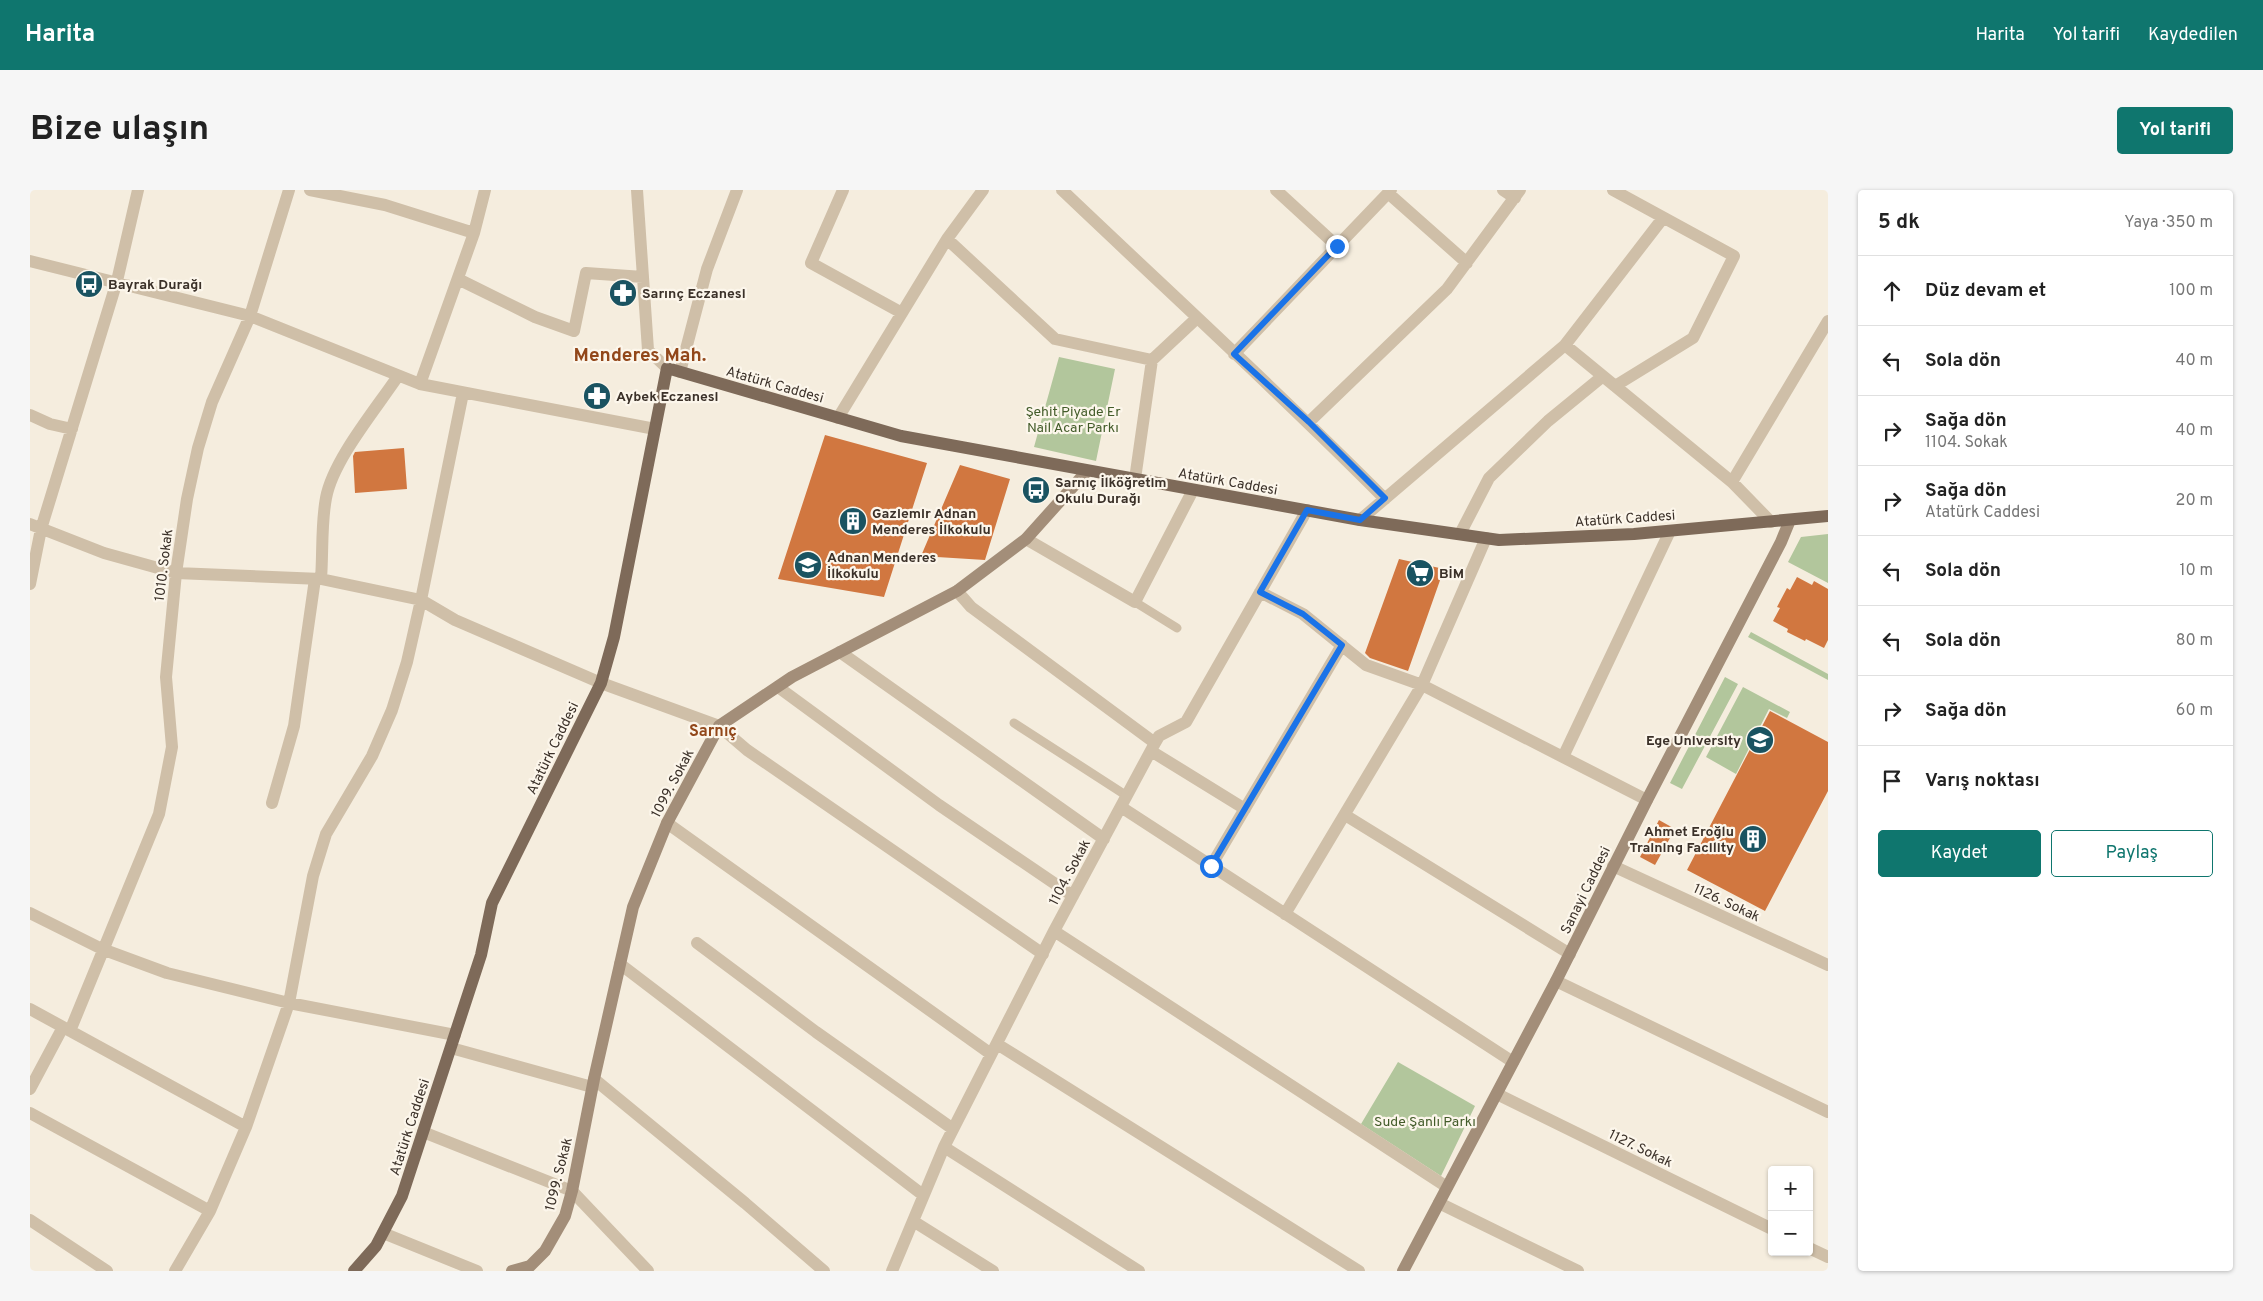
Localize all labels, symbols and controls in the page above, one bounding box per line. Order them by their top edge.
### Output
text: Harita [25,20,95,50]
text: Harita [1975,24,2025,47]
text: Yol tarifi [2053,24,2120,47]
text: Kaydedilen [2148,24,2238,47]
button: Yol tarifi [2117,107,2233,154]
text: Bize ulaşın [30,108,209,152]
text: 5 dk [1878,209,1920,236]
text: Yaya · 350 m [2124,213,2213,233]
route end [1326,235,1349,258]
bus stop icon: Bayrak Durağı [74,269,104,299]
place label: Bayrak Durağı [108,277,202,294]
icon: ahead [1878,277,1906,305]
pharmacy icon: Sarınç Eczanesi [608,278,638,308]
text: Düz devam et [1925,279,2046,303]
text: 100 m [2169,281,2213,301]
place label: Sarınç Eczanesi [642,286,746,303]
district label: Menderes Mah. [574,344,706,368]
icon: left [1878,347,1906,375]
text: Sola dön [1925,349,2001,373]
text: 40 m [2175,351,2213,371]
street label: Atatürk Caddesi [724,363,825,408]
pharmacy icon: Aybek Eczanesi [582,381,612,411]
place label: Aybek Eczanesi [616,389,719,406]
park label: Şehit Piyade Er Nail Acar Parkı [1025,404,1121,437]
text: Sağa dön [1925,409,2007,433]
icon: right [1878,417,1906,445]
text: 40 m [2175,421,2213,441]
text: 1104. Sokak [1925,433,2008,453]
street label: Atatürk Caddesi [1177,465,1279,500]
bus stop icon: Sarnıç İlköğretim Okulu Durağı [1021,475,1051,505]
place label: Sarnıç İlköğretim Okulu Durağı [1055,475,1167,508]
text: Sağa dön [1925,479,2007,503]
icon: right [1878,487,1906,515]
text: 20 m [2176,491,2213,511]
text: Atatürk Caddesi [1925,503,2040,523]
building icon: Gaziemir Adnan Menderes İlkokulu [838,506,868,536]
place label: Gaziemir Adnan Menderes İlkokulu [872,506,991,539]
street label: Atatürk Caddesi [1574,508,1676,531]
street label: 1010. Sokak [152,528,177,602]
school or university icon: Adnan Menderes İlkokulu [793,550,823,580]
place label: Adnan Menderes İlkokulu [827,550,937,583]
icon: left [1878,557,1906,585]
supermarket icon: BİM [1405,558,1435,588]
text: Sola dön [1925,559,2001,583]
text: 10 m [2179,561,2213,581]
place label: BİM [1439,566,1464,583]
icon: left [1878,627,1906,655]
text: Sola dön [1925,629,2001,653]
text: 80 m [2176,631,2213,651]
icon: right [1878,697,1906,725]
text: Sağa dön [1925,699,2007,723]
street label: Atatürk Caddesi [524,700,583,798]
text: 60 m [2176,701,2213,721]
district label: Sarnıç [689,722,737,742]
school or university icon: Ege University [1745,725,1775,755]
place label: Ege University [1646,733,1741,750]
street label: 1099. Sokak [648,747,698,821]
icon: arrive [1878,767,1906,795]
text: Varış noktası [1925,769,2040,793]
place label: Ahmet Eroğlu Training Facility [1629,824,1734,857]
building icon: Ahmet Eroğlu Training Facility [1738,824,1768,854]
button: Kaydet [1878,830,2041,877]
button: Paylaş [2051,830,2213,877]
street label: 1104. Sokak [1046,837,1095,909]
street label: Sanayi Caddesi [1558,844,1615,937]
route start [1200,855,1223,878]
street label: 1126. Sokak [1690,881,1762,926]
street label: Atatürk Caddesi [387,1077,434,1178]
park label: Sude Şanlı Parkı [1374,1114,1476,1131]
street label: 1127. Sokak [1606,1127,1675,1172]
street label: 1099. Sokak [542,1136,577,1213]
map controls [1768,1166,1813,1256]
button: + [1768,1166,1813,1211]
button: − [1768,1211,1813,1256]

